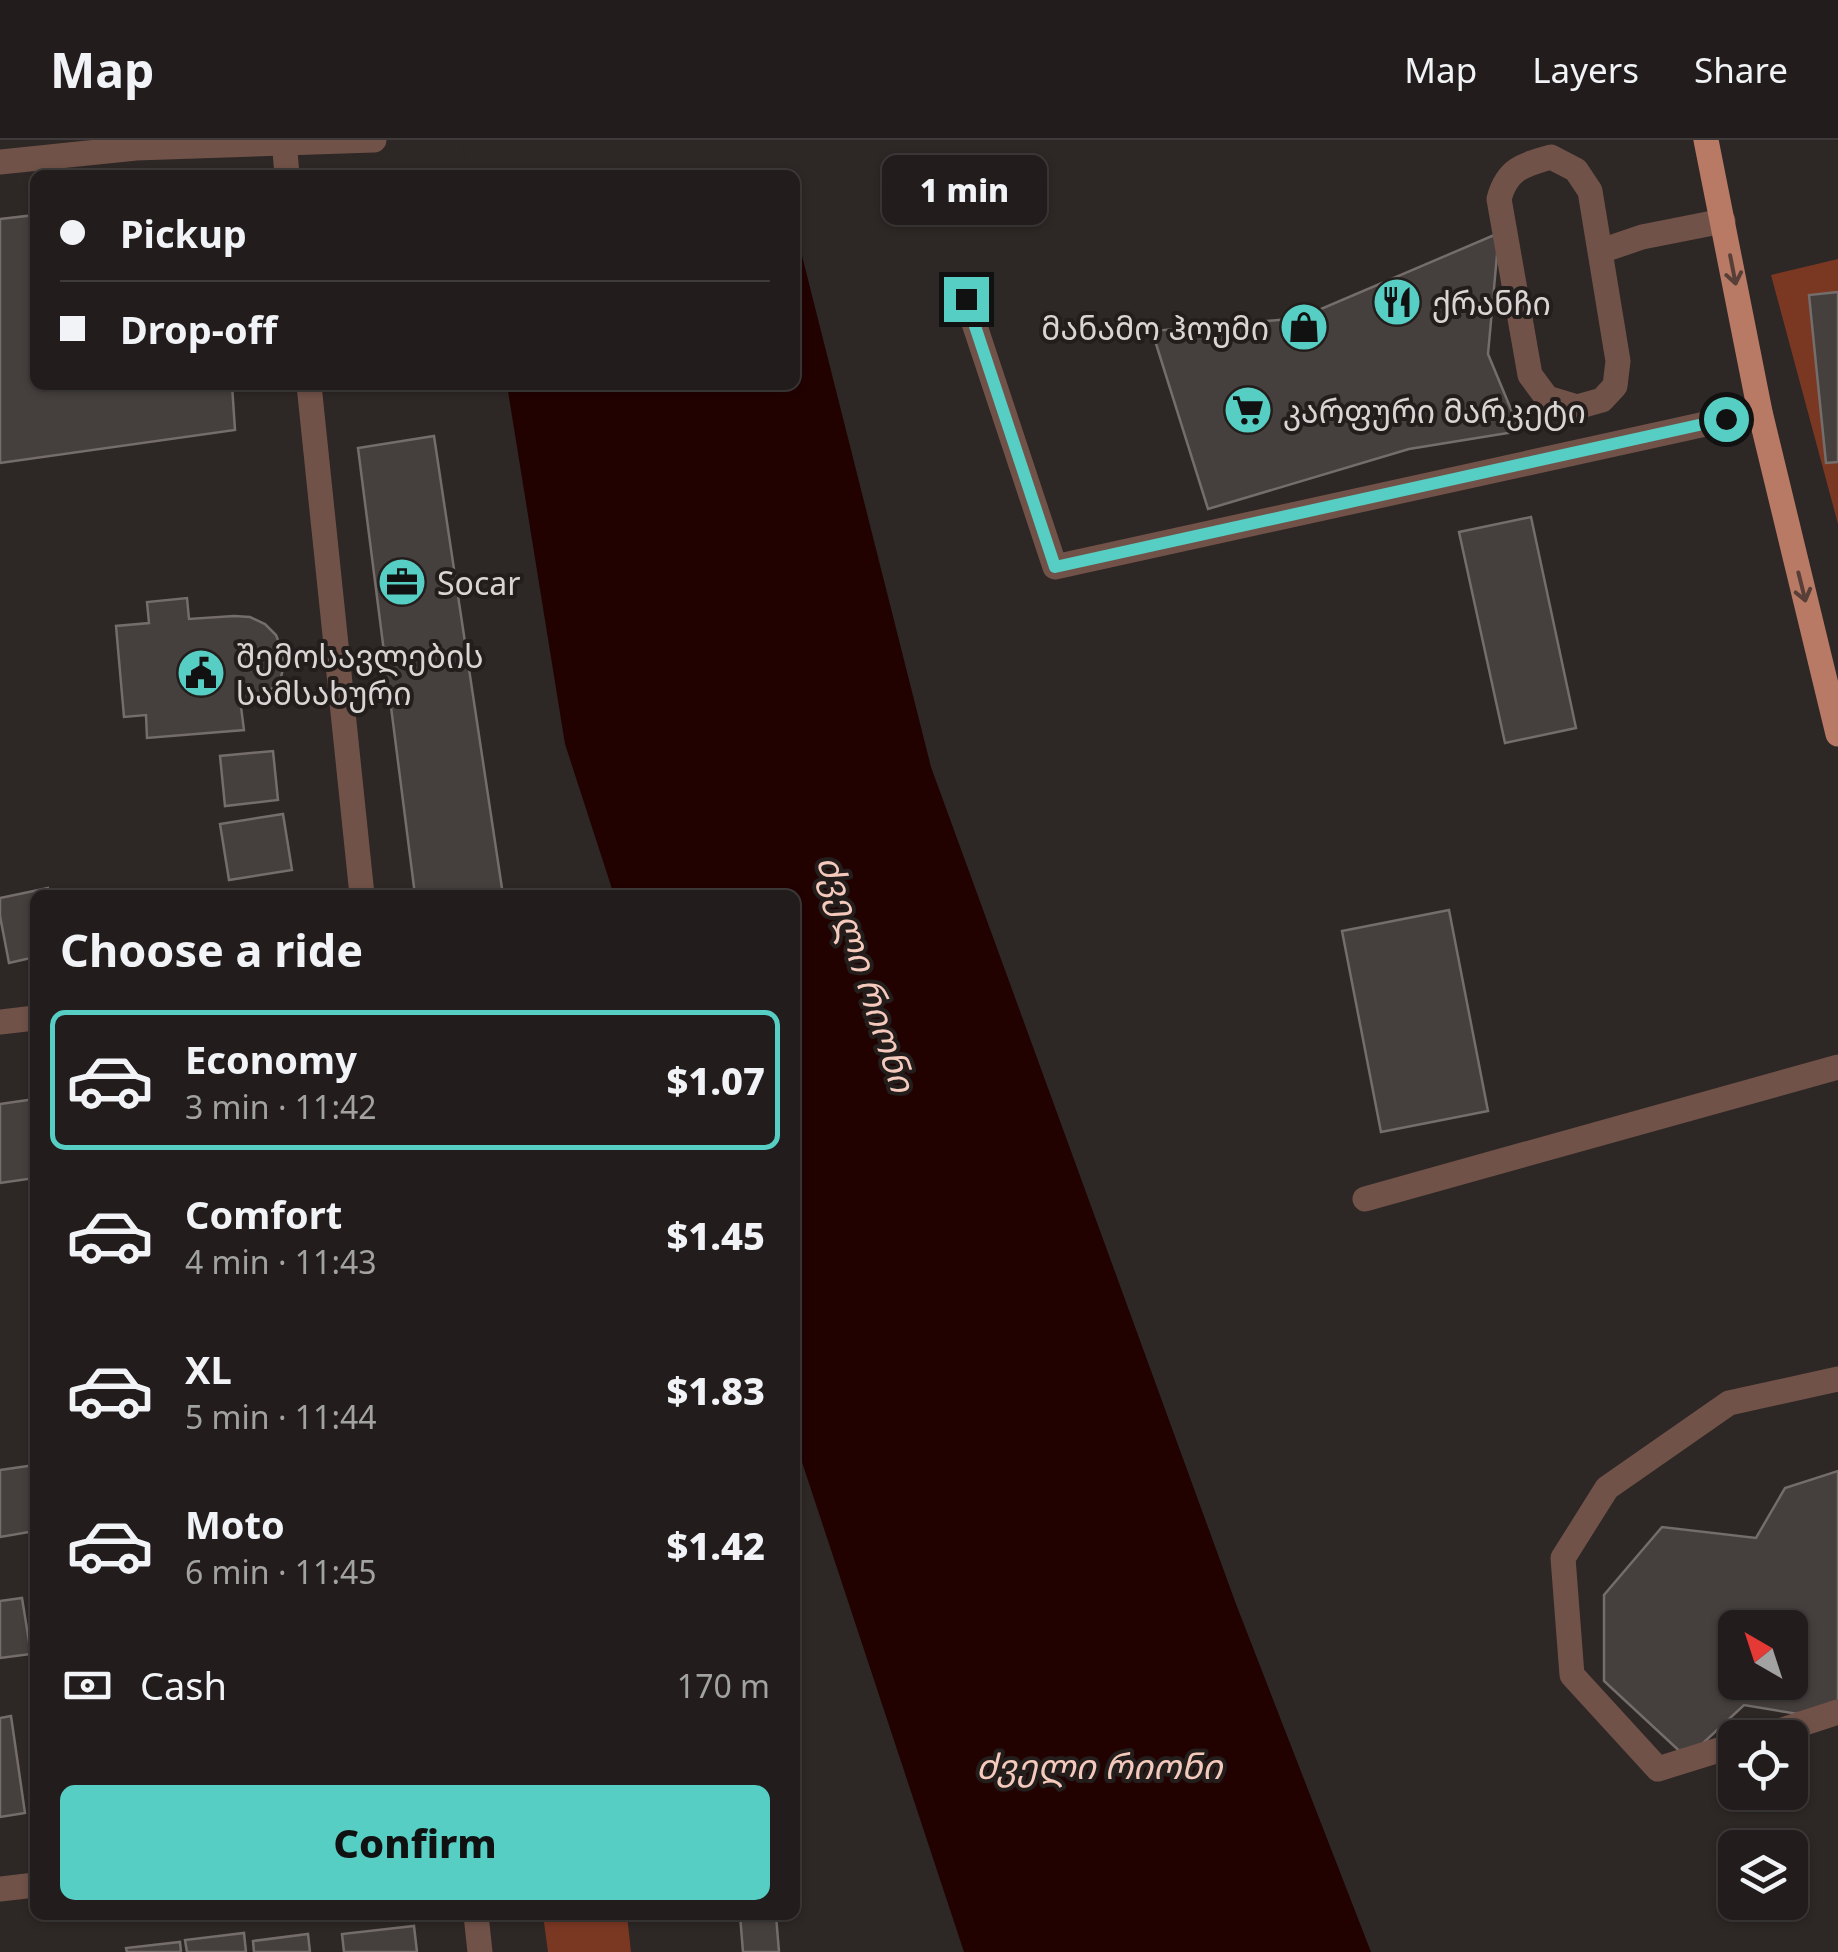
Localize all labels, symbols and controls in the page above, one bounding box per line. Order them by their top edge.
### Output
text: Map [50,37,154,102]
text: Map [1404,46,1477,93]
text: Layers [1532,46,1639,93]
text: Share [1694,46,1788,93]
callout: 1 min [884,154,1048,224]
text: 1 min [920,168,1009,211]
text: Pickup [120,207,247,259]
one-way arrow [1724,253,1743,285]
restaurant icon: ქრანჩი [1371,276,1423,328]
route end [944,277,989,322]
place label: ქრანჩი [1432,281,1551,324]
shop icon: მანამო ჰოუმი [1278,301,1330,353]
text: Drop-off [120,303,277,355]
place label: მანამო ჰოუმი [1041,306,1269,349]
supermarket icon: კარფური მარკეტი [1222,384,1274,436]
place label: კარფური მარკეტი [1283,389,1586,432]
route start [1704,397,1749,442]
office icon: Socar [376,556,428,608]
place label: Socar [437,561,520,604]
one-way arrow [1794,570,1812,602]
place label: შემოსავლების სამსახური [236,634,484,714]
public building icon: შემოსავლების სამსახური [175,647,227,699]
water label: ძველი რიონი [807,849,928,1099]
text: Choose a ride [60,919,363,980]
text: Economy [185,1033,357,1085]
icon: car [65,1035,155,1125]
text: $1.07 [666,1054,765,1106]
text: 3 min · 11:42 [185,1085,377,1128]
text: Comfort [185,1188,342,1240]
icon: car [65,1190,155,1280]
text: $1.45 [666,1209,765,1261]
text: 4 min · 11:43 [185,1240,377,1283]
text: XL [185,1343,232,1395]
icon: car [65,1345,155,1435]
text: $1.83 [666,1364,765,1416]
text: 5 min · 11:44 [185,1395,377,1438]
text: Moto [185,1498,285,1550]
icon: car [65,1500,155,1590]
text: $1.42 [666,1519,765,1571]
text: 6 min · 11:45 [185,1550,377,1593]
north arrow [1718,1610,1808,1700]
map controls [1718,1610,1808,1920]
icon: cash [60,1658,115,1713]
text: Cash [140,1659,227,1711]
text: 170 m [677,1664,770,1707]
button: locate [1718,1720,1808,1810]
water label: ძველი რიონი [976,1742,1224,1789]
button: Confirm [60,1785,770,1900]
button: layers [1718,1830,1808,1920]

